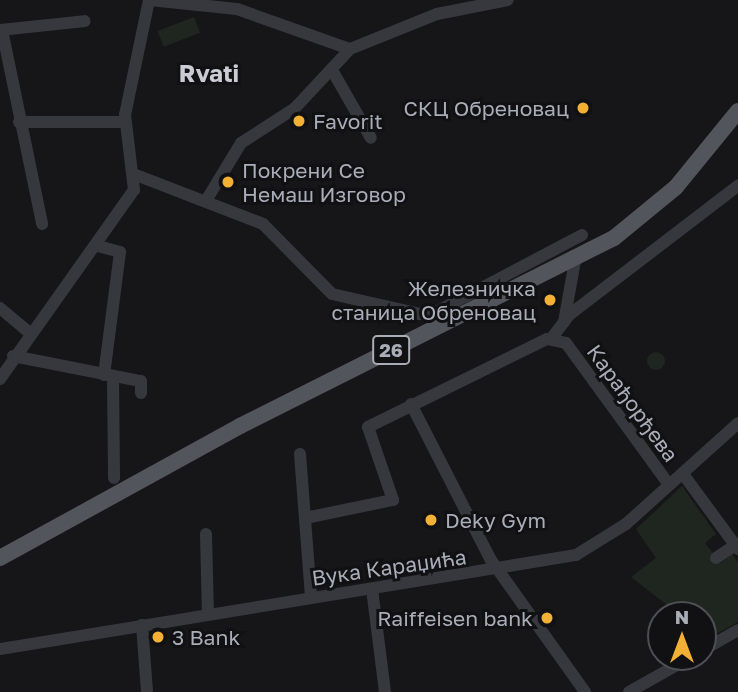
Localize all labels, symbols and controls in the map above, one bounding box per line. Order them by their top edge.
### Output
district label: Rvati [179,59,239,87]
place label: СКЦ Обреновац [403,95,569,121]
marker: СКЦ Обреновац [575,100,591,116]
place label: Favorit [313,108,383,134]
marker: Favorit [291,113,307,129]
place label: Покрени Се Немаш Изговор [242,157,406,207]
marker: Покрени Се Немаш Изговор [220,174,236,190]
place label: Железничка станица Обреновац [332,275,536,325]
marker: Железничка станица Обреновац [542,292,558,308]
road number: 26 [372,334,410,366]
street label: Карађорђева [582,340,684,466]
place label: Deky Gym [445,507,546,533]
marker: Deky Gym [423,512,439,528]
street label: Вука Караџића [310,544,468,590]
north arrow [647,601,717,671]
place label: Raiffeisen bank [377,605,533,631]
text: N [675,605,689,628]
marker: Raiffeisen bank [539,610,555,626]
place label: 3 Bank [172,624,240,650]
marker: 3 Bank [150,629,166,645]

